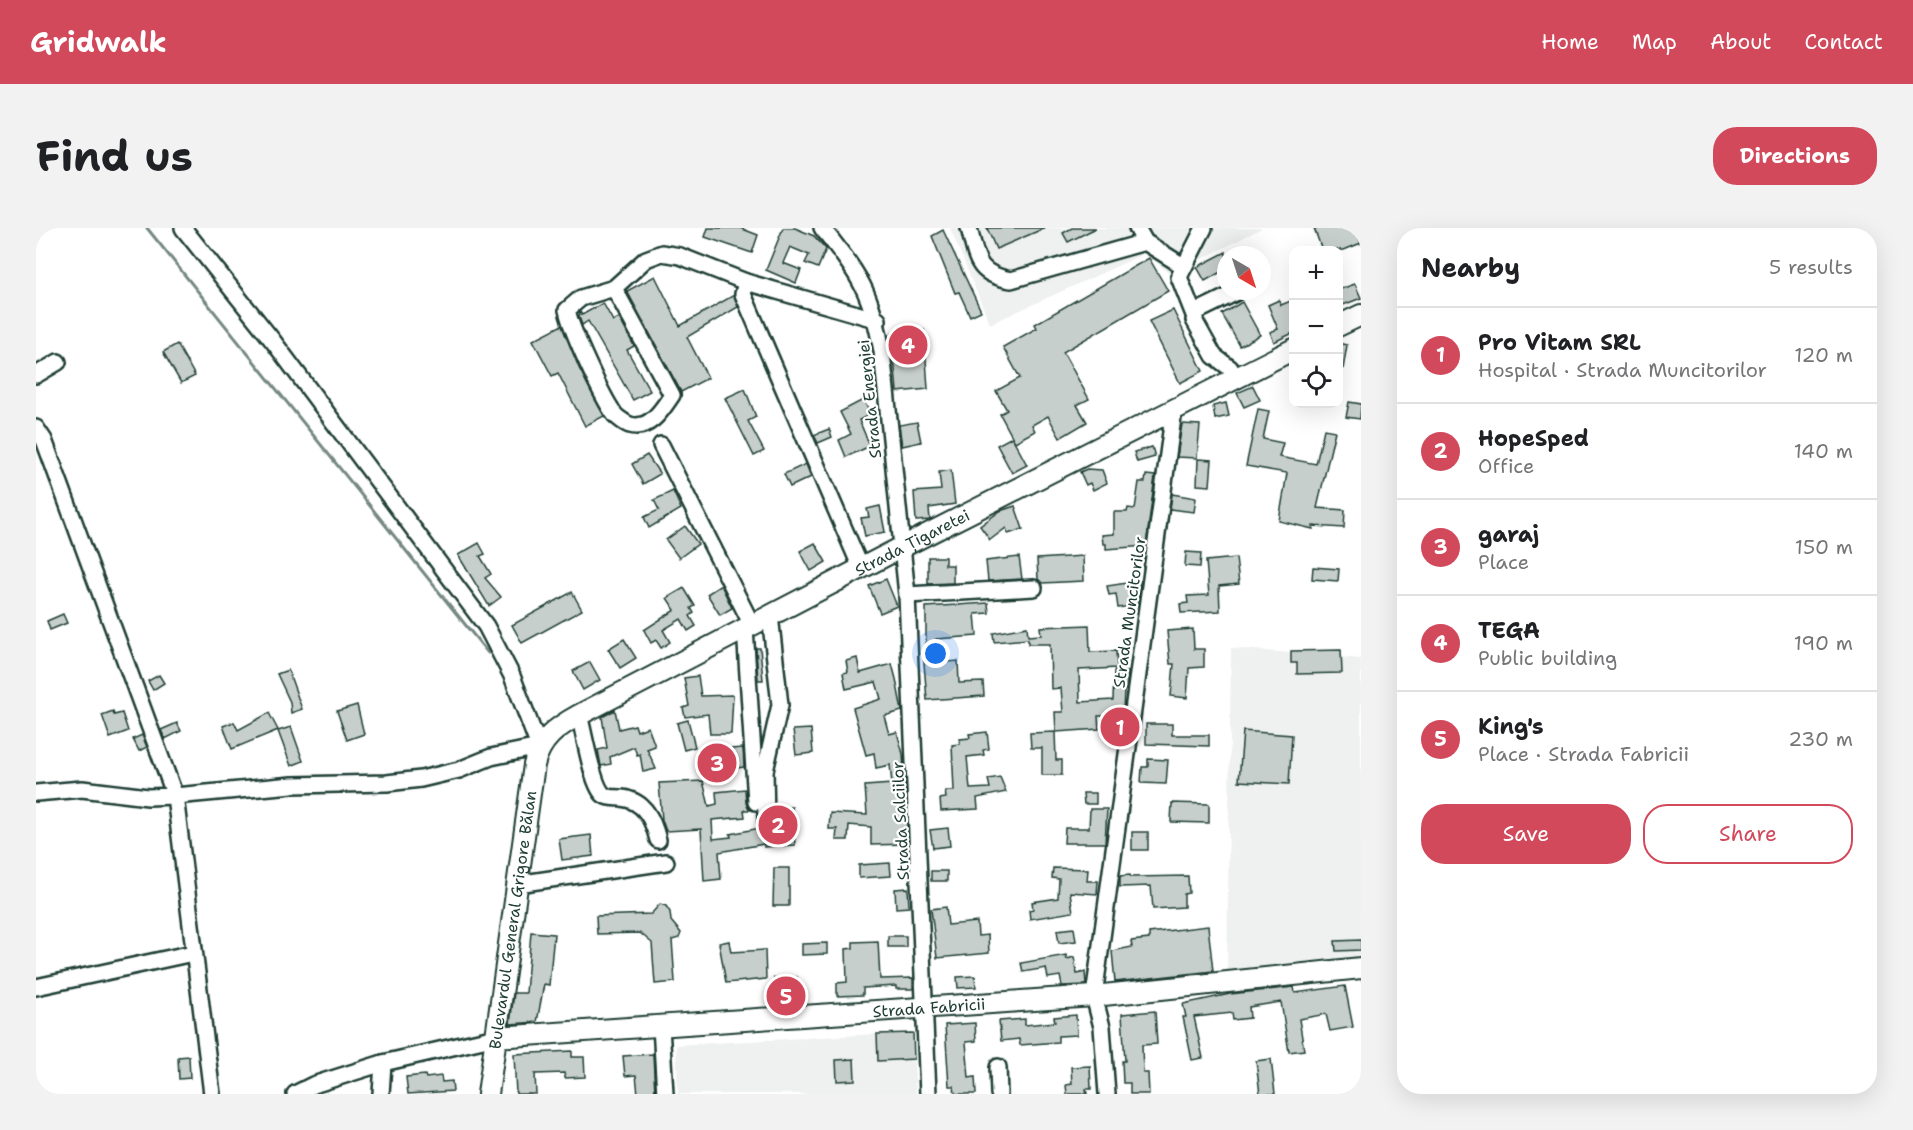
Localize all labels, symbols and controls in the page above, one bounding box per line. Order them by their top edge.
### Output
text: Gridwalk [30,23,167,61]
text: Home [1541,28,1599,56]
text: Map [1632,28,1677,56]
text: About [1710,28,1771,56]
text: Contact [1804,28,1883,56]
button: Directions [1713,127,1877,185]
text: Find us [36,128,193,184]
north arrow [1217,246,1271,300]
map controls [1289,246,1343,408]
button: + [1289,246,1343,300]
text: Nearby [1421,250,1520,285]
text: 5 results [1769,254,1853,280]
button: − [1289,300,1343,354]
pin: 4 [888,322,928,368]
text: Pro Vitam SRL [1478,328,1641,357]
street label: Strada Energiei [853,338,886,460]
text: 1 [1436,342,1445,368]
text: 120 m [1794,342,1853,368]
button: locate [1289,354,1343,408]
text: Hospital · Strada Muncitorilor [1478,357,1767,383]
text: HopeSped [1478,424,1589,453]
text: 2 [1434,438,1448,464]
text: 140 m [1794,438,1853,464]
text: Office [1478,453,1534,479]
street label: Strada Țigaretei [851,505,973,581]
text: garaj [1478,520,1539,549]
text: 3 [1434,534,1448,560]
text: 150 m [1795,534,1853,560]
street label: Strada Muncitorilor [1108,535,1151,689]
text: Place [1478,549,1529,575]
text: TEGA [1478,616,1540,645]
text: 4 [1434,630,1448,656]
text: 190 m [1794,630,1853,656]
your location [921,639,950,668]
text: Public building [1478,645,1617,671]
pin: 1 [1100,704,1140,750]
text: King's [1478,712,1544,741]
text: 5 [1434,726,1447,752]
text: 230 m [1788,726,1853,752]
pin: 3 [698,740,736,786]
text: Place · Strada Fabricii [1478,741,1689,767]
street label: Strada Salciilor [887,761,914,881]
street label: Bulevardul General Grigore Bălan [484,789,541,1050]
pin: 2 [758,802,798,848]
button: Save [1421,804,1631,864]
button: Share [1643,804,1853,864]
pin: 5 [766,974,806,1018]
street label: Strada Fabricii [872,993,986,1022]

